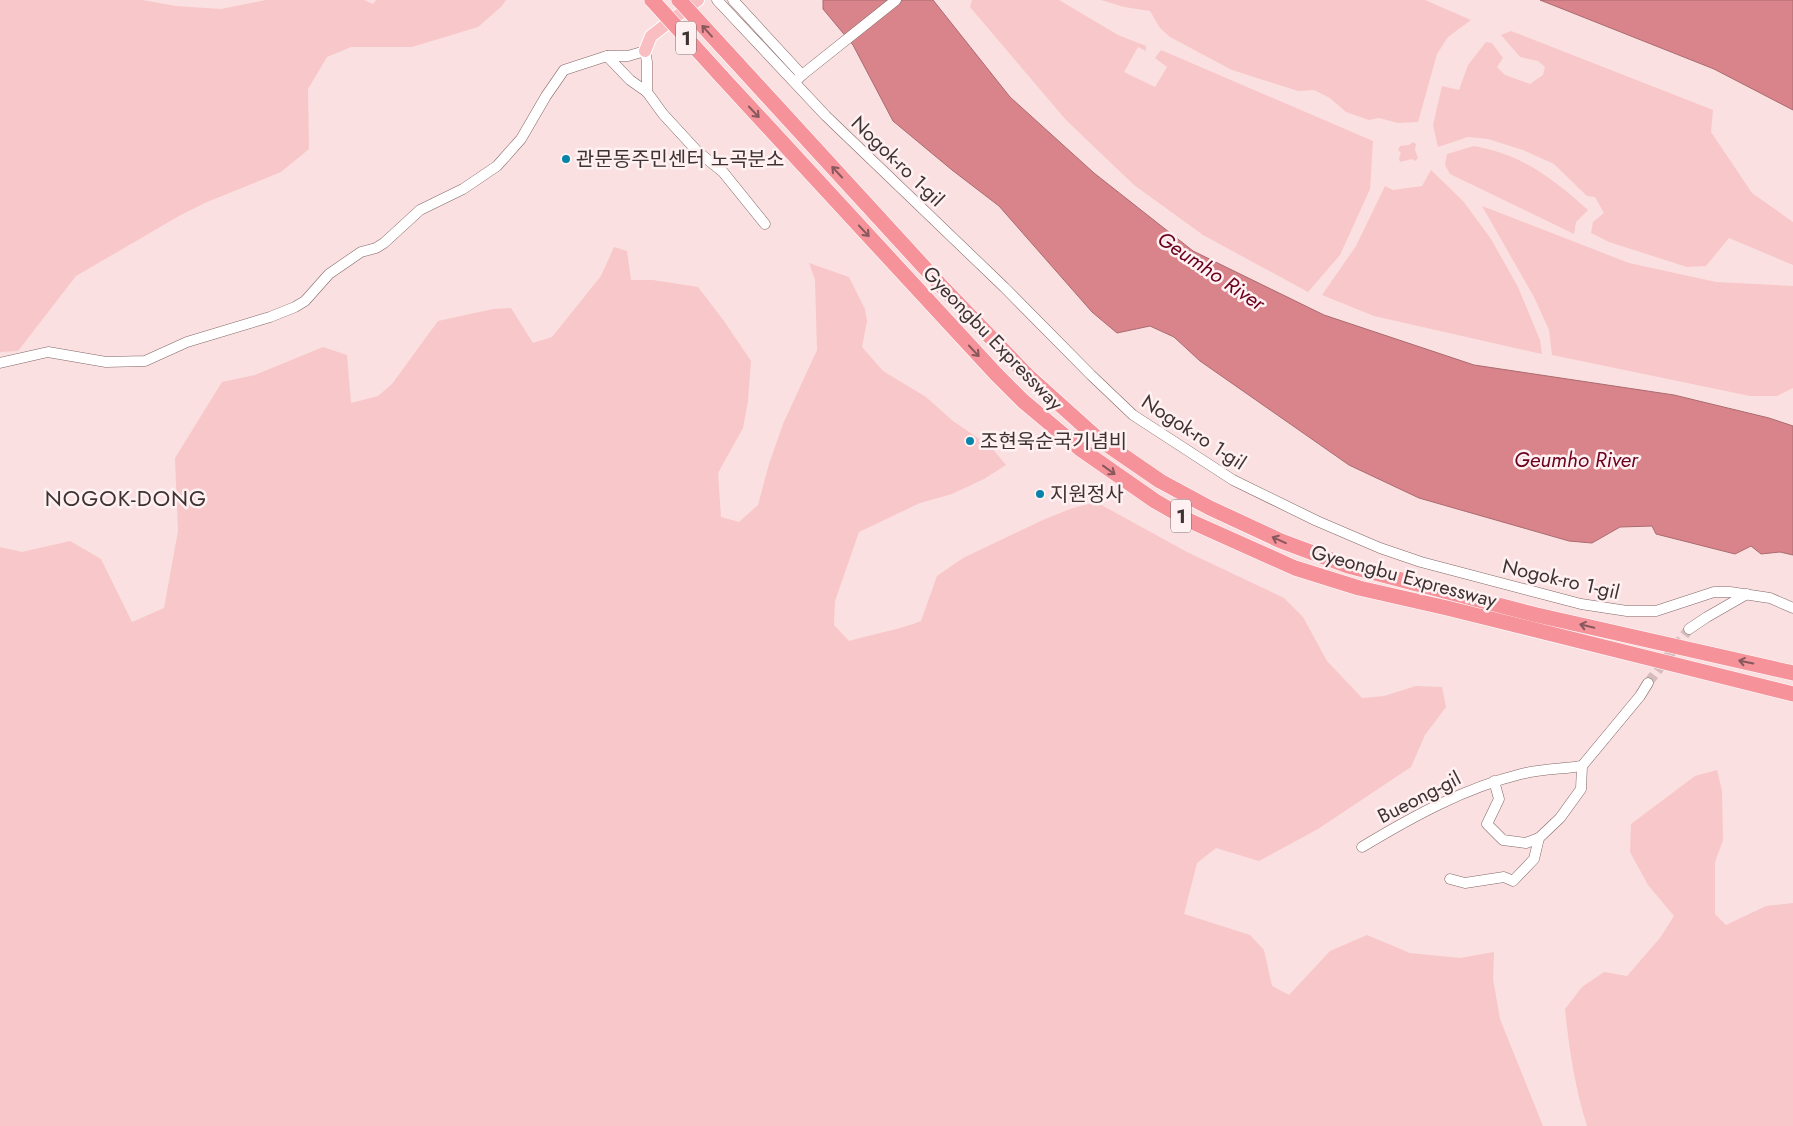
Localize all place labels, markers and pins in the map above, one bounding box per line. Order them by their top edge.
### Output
place label: 관문동주민센터 노곡분소 [576,145,784,174]
marker: 관문동주민센터 노곡분소 [560,153,572,165]
place label: 조현욱순국기념비 [980,427,1127,456]
marker: 조현욱순국기념비 [964,435,976,447]
place label: 지원정사 [1050,480,1124,509]
marker: 지원정사 [1034,488,1046,500]

